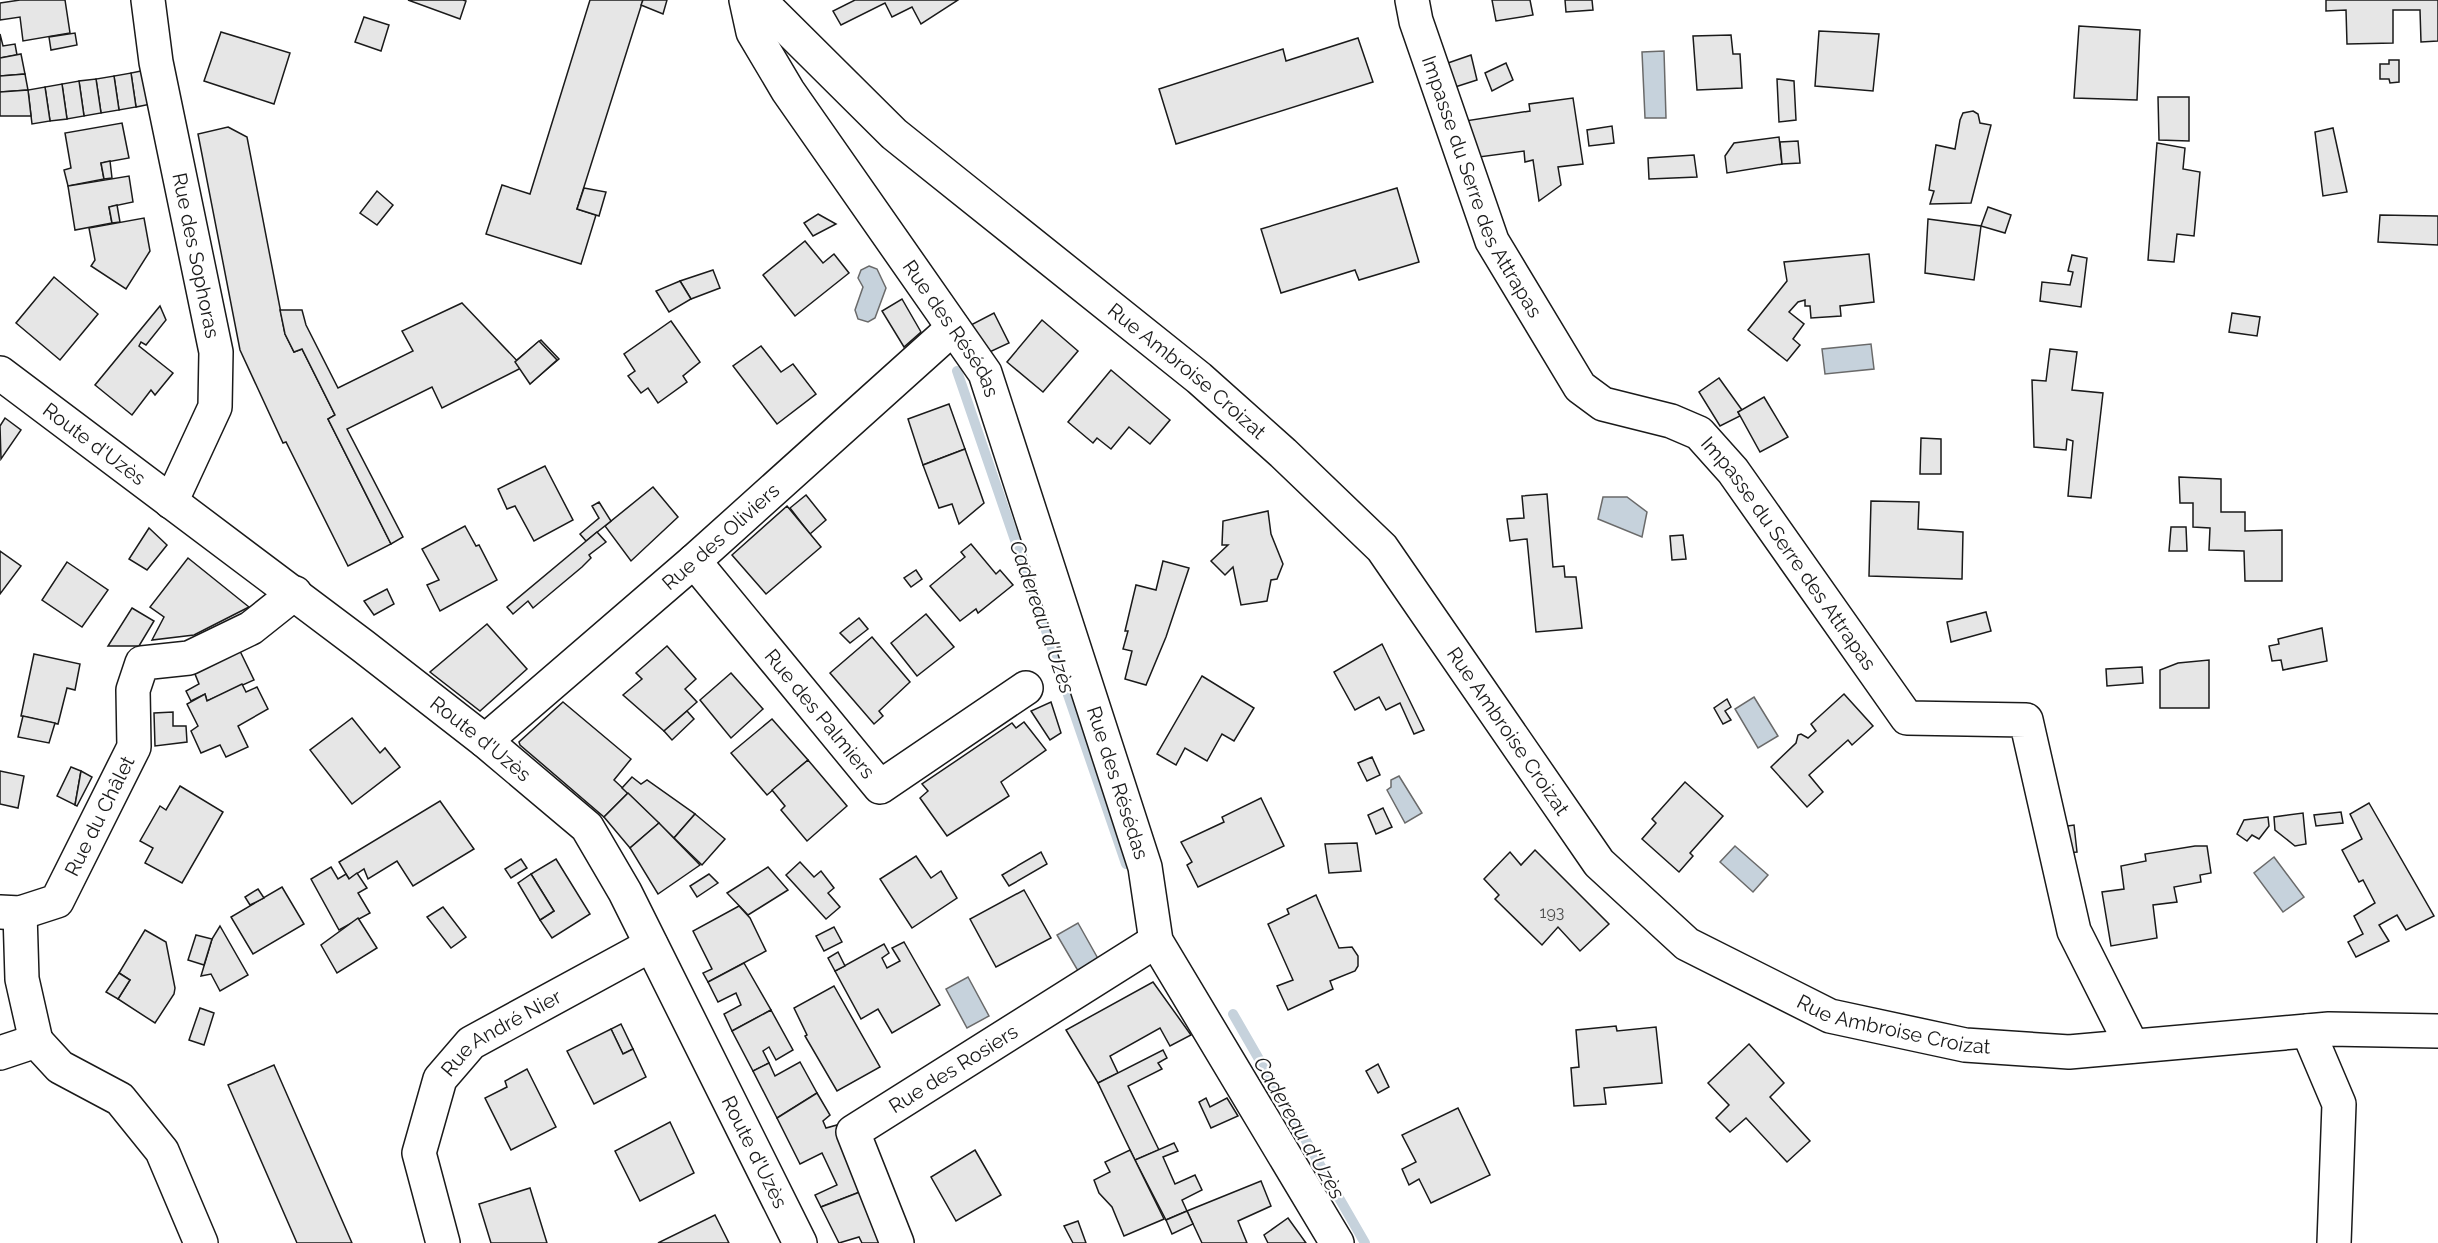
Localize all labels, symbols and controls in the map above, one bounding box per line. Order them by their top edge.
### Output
street label: Impasse du Serre des Attrapas [1417,52,1547,322]
street label: Rue des Sophoras [167,171,225,340]
street label: Rue des Résédas [898,255,1004,400]
street label: Rue Ambroise Croizat [1103,298,1271,444]
street label: Route d'Uzès [38,398,150,490]
street label: Impasse du Serre des Attrapas [1696,432,1881,674]
street label: Rue des Oliviers [657,478,784,595]
water label: Cadereau d'Uzès [1005,537,1080,697]
street label: Rue Ambroise Croizat [1442,642,1575,820]
street label: Rue des Palmiers [760,644,880,783]
street label: Route d'Uzès [426,691,536,787]
street label: Rue des Résédas [1082,703,1154,862]
street label: Rue du Châlet [59,752,140,880]
house number: 193 [1540,903,1564,922]
street label: Rue André Nier [436,984,565,1081]
street label: Rue Ambroise Croizat [1793,989,1992,1059]
street label: Rue des Rosiers [884,1019,1022,1118]
water label: Cadereau d'Uzès [1249,1052,1350,1204]
street label: Route d'Uzès [717,1092,793,1212]

